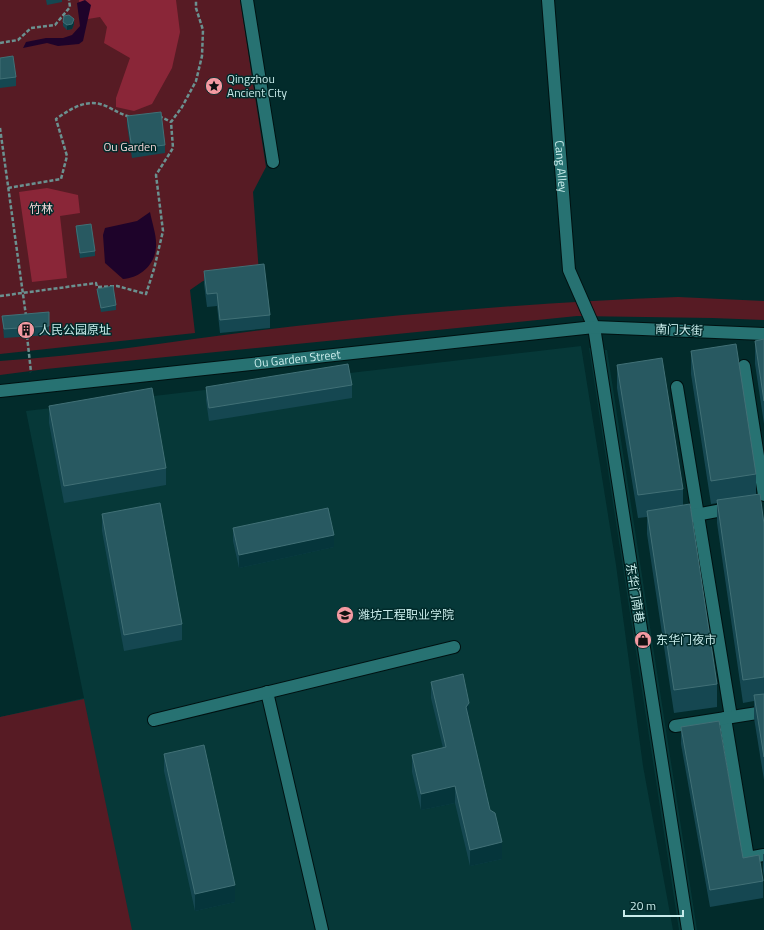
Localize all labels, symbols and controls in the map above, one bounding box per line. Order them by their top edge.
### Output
place label: Qingzhou Ancient City [227,69,287,102]
place icon: Qingzhou Ancient City [204,76,224,96]
park label: Ou Garden [103,137,157,156]
street label: Cang Alley [550,140,573,193]
park label: 竹林 [29,199,53,218]
street label: 南门大街 [655,319,703,340]
building icon: 人民公园原址 [16,320,36,340]
place label: 人民公园原址 [39,320,111,339]
street label: Ou Garden Street [253,344,342,373]
street label: 东华门南巷 [621,562,650,624]
school or university icon: 潍坊工程职业学院 [335,605,355,625]
place label: 潍坊工程职业学院 [358,605,454,624]
shop icon: 东华门夜市 [633,630,653,650]
place label: 东华门夜市 [656,630,716,649]
scale bar [624,892,683,918]
text: 20 m [630,896,656,915]

